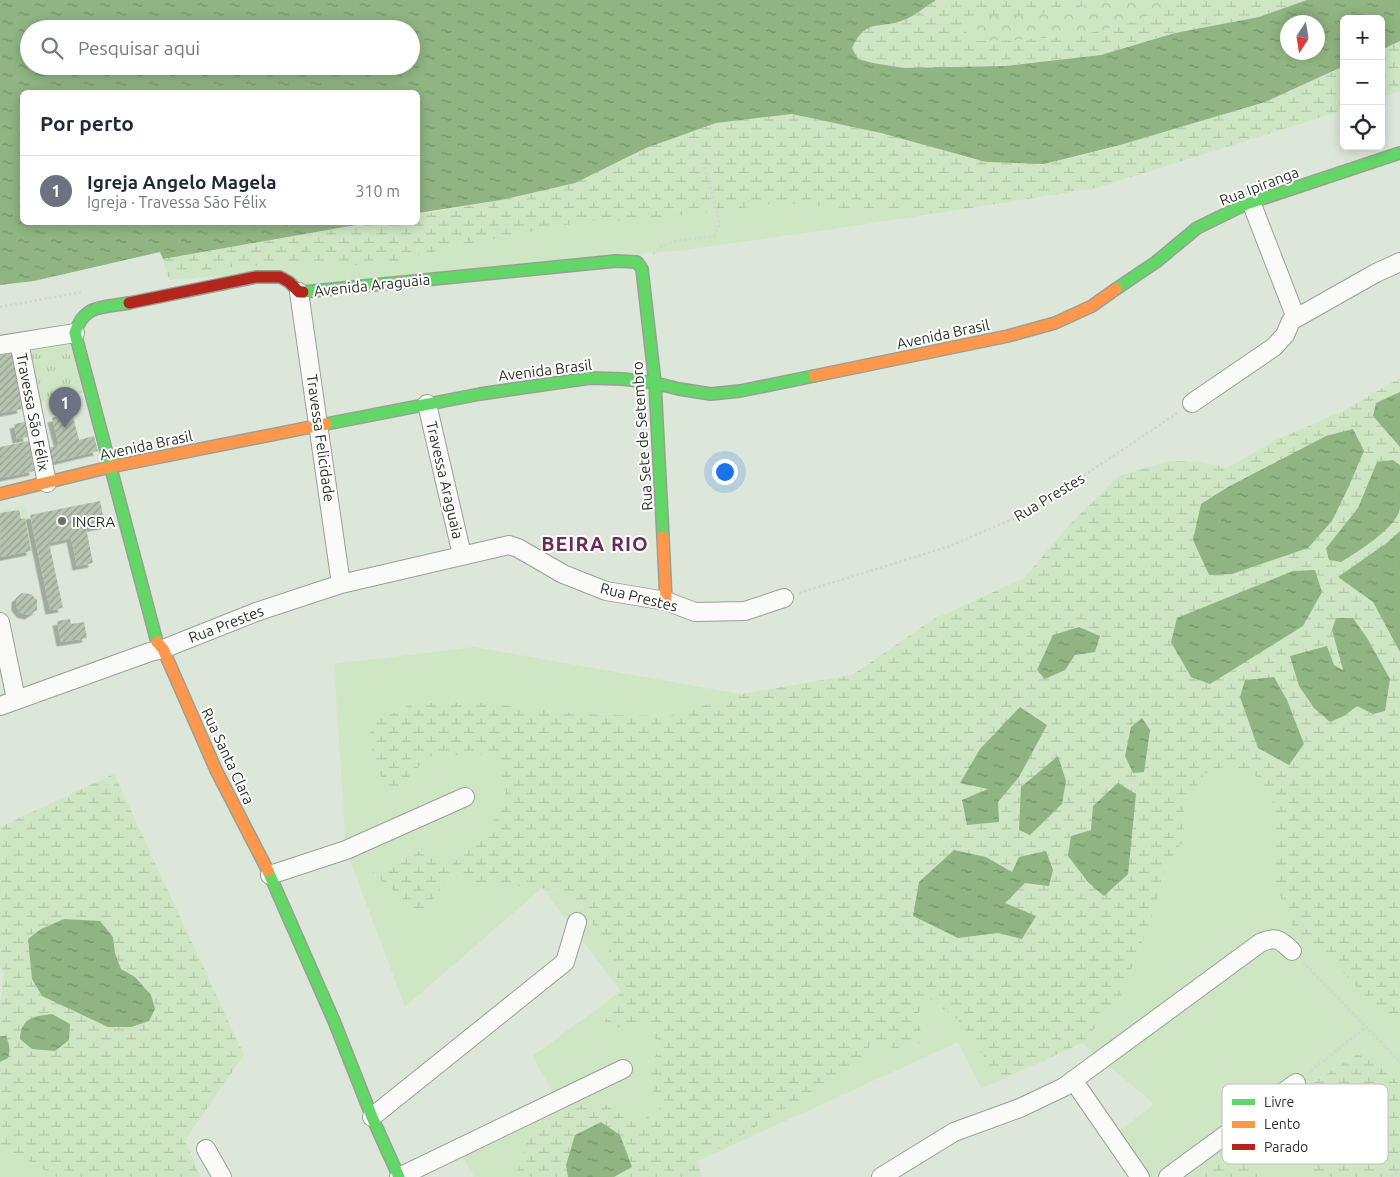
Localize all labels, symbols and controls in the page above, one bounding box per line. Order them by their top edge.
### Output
north arrow [1280,15,1325,60]
map controls [1340,15,1385,150]
button: + [1340,15,1385,60]
search box [20,20,420,75]
icon: search [38,34,66,62]
text: Pesquisar aqui [78,37,200,59]
button: − [1340,60,1385,105]
button: locate [1340,105,1385,150]
text: Por perto [40,111,134,135]
street label: Rua Ipiranga [1217,163,1301,209]
text: Igreja Angelo Magela [87,171,277,193]
text: 1 [51,182,61,200]
text: 310 m [355,182,400,200]
text: Igreja · Travessa São Félix [87,193,267,211]
street label: Avenida Araguaia [313,270,431,300]
street label: Avenida Brasil [895,316,991,352]
street label: Travessa São Félix [13,351,53,473]
street label: Avenida Brasil [497,356,593,384]
street label: Rua Sete de Setembro [628,361,656,511]
street label: Travessa Felicidade [304,373,338,503]
pin: 1 [49,387,81,428]
street label: Travessa Araguaia [423,419,467,541]
street label: Avenida Brasil [98,427,194,463]
your location [712,459,738,485]
street label: Rua Prestes [1011,469,1087,525]
place label: INCRA [72,513,116,530]
marker: INCRA [56,515,68,527]
district label: BEIRA RIO [541,532,649,555]
street label: Rua Prestes [599,579,679,615]
street label: Rua Prestes [186,602,266,646]
street label: Rua Santa Clara [198,705,258,807]
legend [1222,1084,1388,1164]
text: Livre [1264,1094,1294,1110]
text: Lento [1264,1116,1301,1132]
text: Parado [1264,1139,1308,1155]

